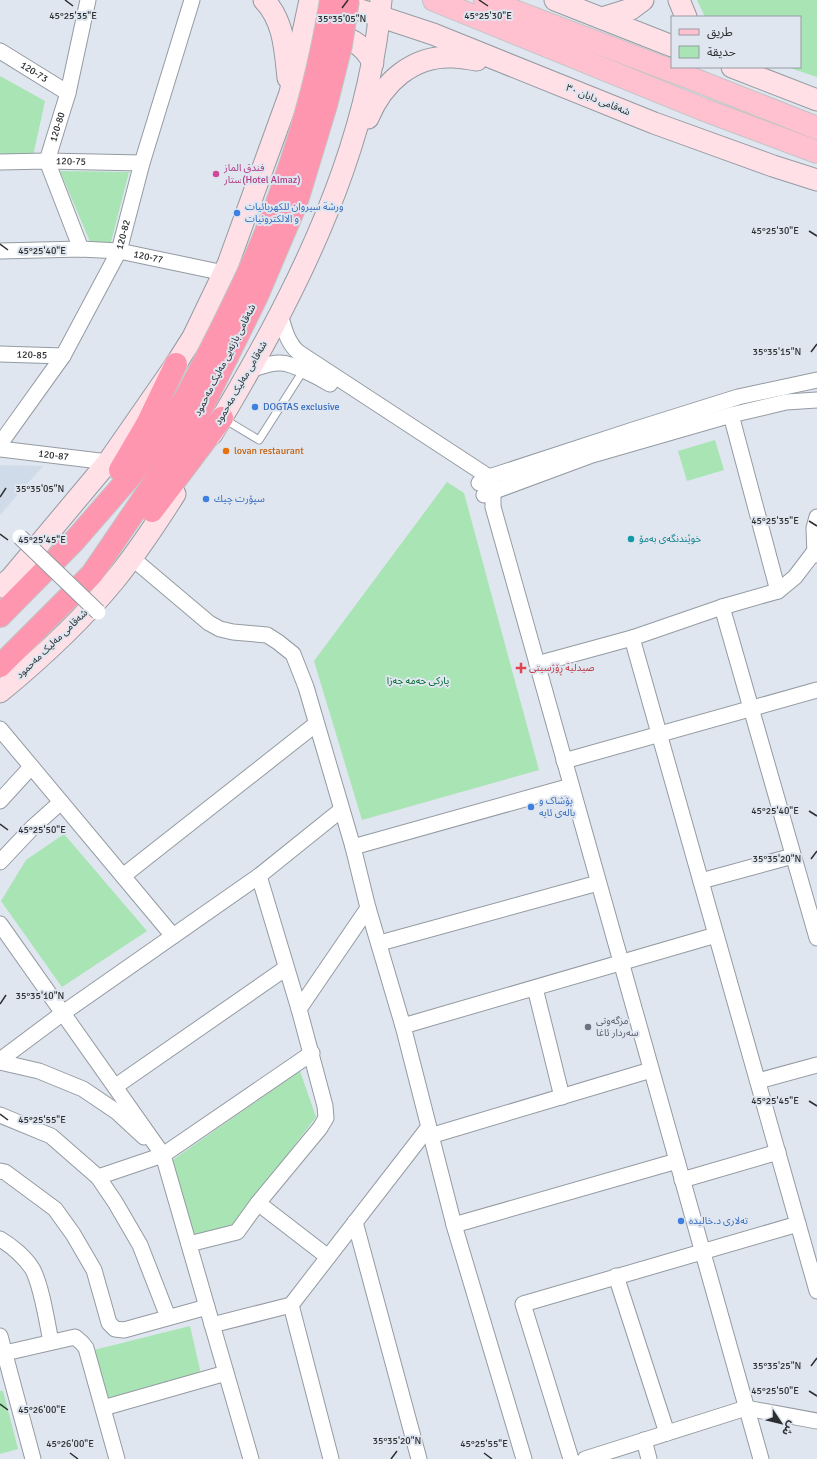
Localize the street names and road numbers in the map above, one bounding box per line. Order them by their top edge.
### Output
street label: 120-73 [18,59,50,85]
street label: شەقامی دابان ٣٠ [564,82,632,118]
street label: 120-80 [47,111,68,143]
street label: 120-75 [56,155,86,168]
street label: 120-82 [114,218,133,251]
street label: 120-77 [132,248,164,266]
street label: شەقامی بازنەیی مەلیک مەحمود [192,302,258,418]
street label: شەقامی مەلیک مەحمود [212,339,270,427]
street label: 120-85 [17,349,47,361]
street label: 120-87 [38,448,69,463]
street label: شەقامی مەلیک مەحمود [14,607,90,681]

